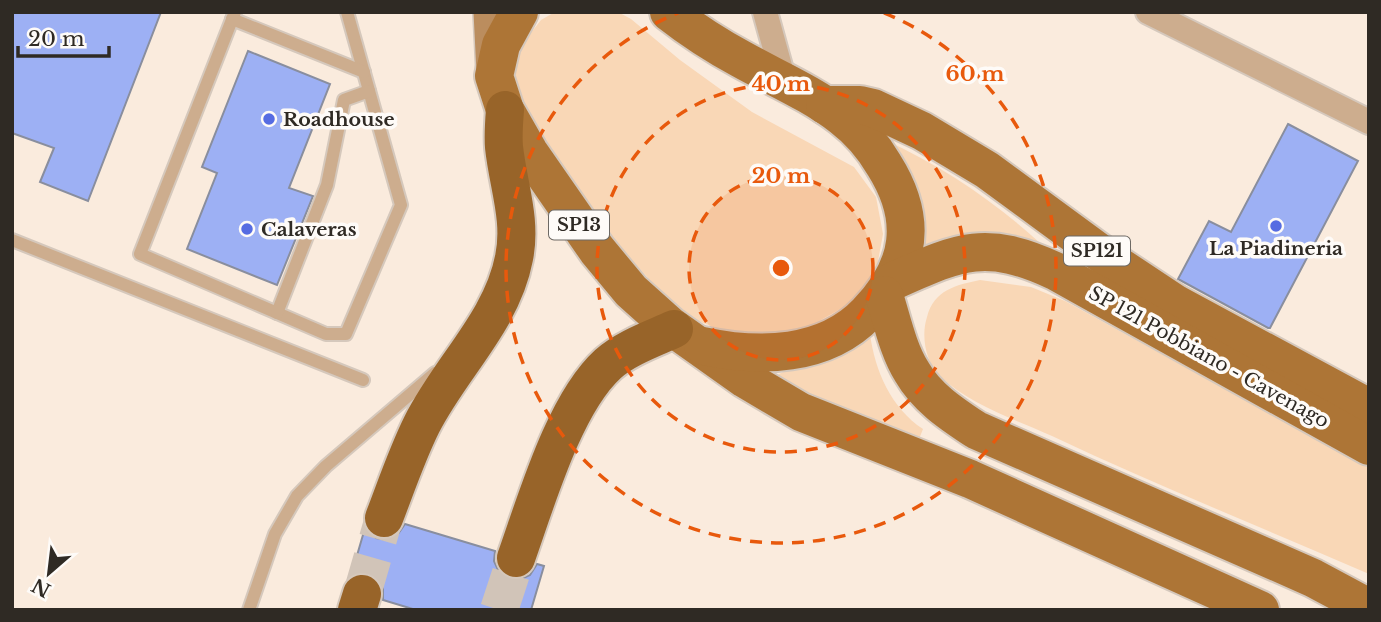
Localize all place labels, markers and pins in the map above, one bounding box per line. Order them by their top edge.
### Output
place label: Roadhouse [283,108,395,131]
marker: Roadhouse [261,111,277,127]
place label: Calaveras [261,218,357,241]
marker: La Piadineria [1268,218,1284,234]
marker: Calaveras [239,221,255,237]
place label: La Piadineria [1209,237,1343,260]
centre of rings [769,256,793,280]

